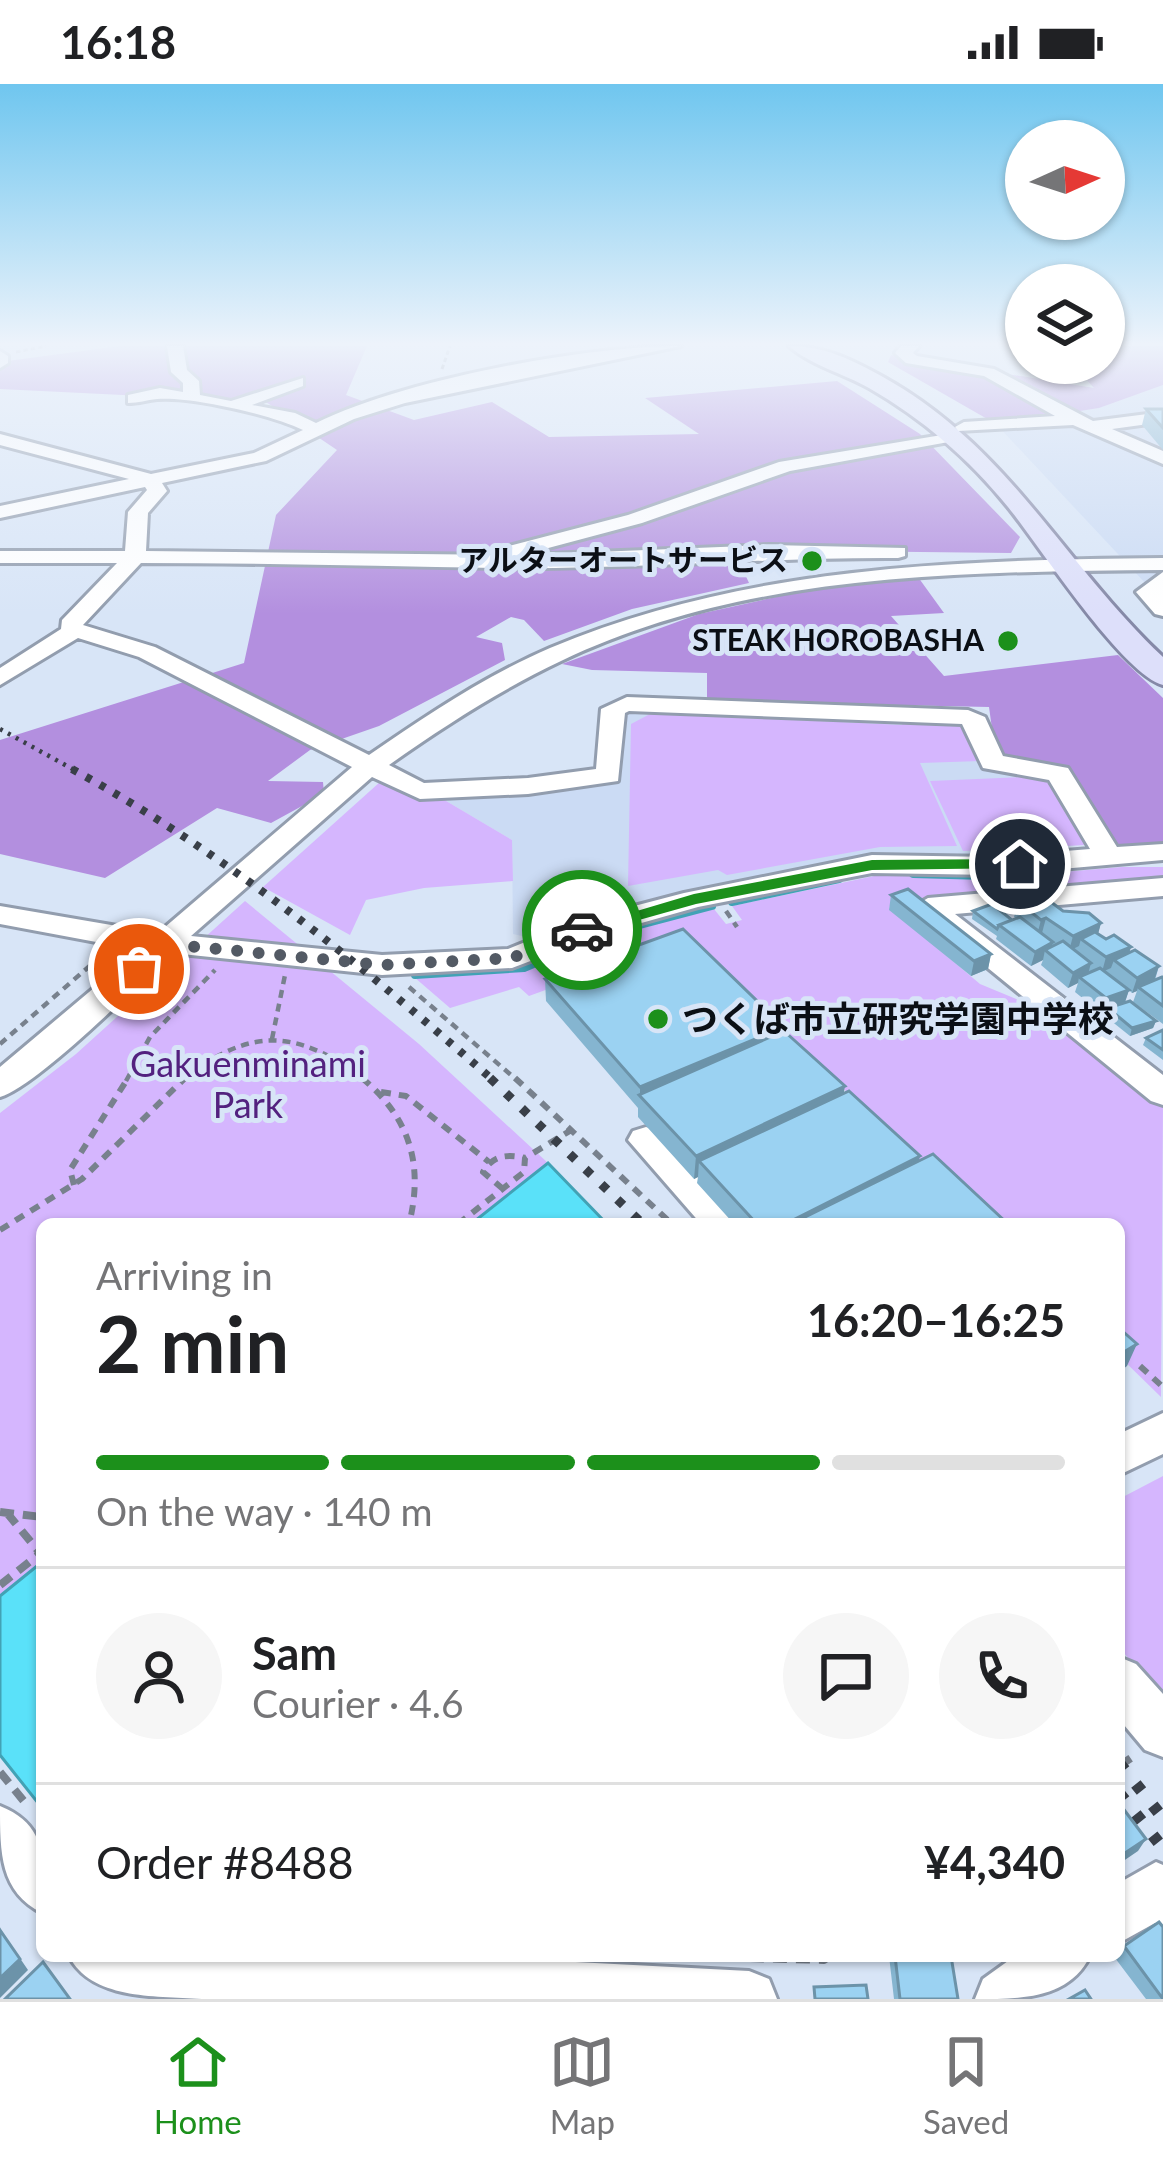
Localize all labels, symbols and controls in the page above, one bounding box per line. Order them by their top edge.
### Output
text: 16:18 [60,15,176,69]
north arrow [1005,120,1125,240]
map controls [1005,120,1125,384]
button: layers [1005,264,1125,384]
place label: アルターオートサービス [458,541,788,577]
marker: アルターオートサービス [799,548,825,574]
place label: STEAK HOROBASHA [692,621,984,657]
marker: STEAK HOROBASHA [995,628,1021,654]
pin [969,813,1071,915]
icon: home [987,831,1053,897]
courier [522,870,642,990]
icon: car [549,897,615,963]
pin [88,918,190,1020]
icon: bag [106,936,172,1002]
place label: つくば市立研究学園中学校 [682,996,1114,1040]
marker: つくば市立研究学園中学校 [645,1006,671,1032]
park label: Gakuenminami Park [130,1041,366,1126]
text: Arriving in [96,1252,273,1298]
text: 16:20–16:25 [807,1293,1065,1347]
text: 2 min [96,1296,289,1390]
text: On the way · 140 m [96,1488,433,1534]
button: person [96,1613,222,1739]
button: chat [783,1613,909,1739]
button: phone [939,1613,1065,1739]
text: Sam [252,1626,337,1680]
text: Courier · 4.6 [252,1680,464,1726]
text: Order #8488 [96,1835,354,1889]
text: ¥4,340 [924,1835,1065,1889]
tab: Home [154,2029,242,2141]
tab: Map [549,2029,615,2141]
tab: Saved [923,2029,1009,2141]

